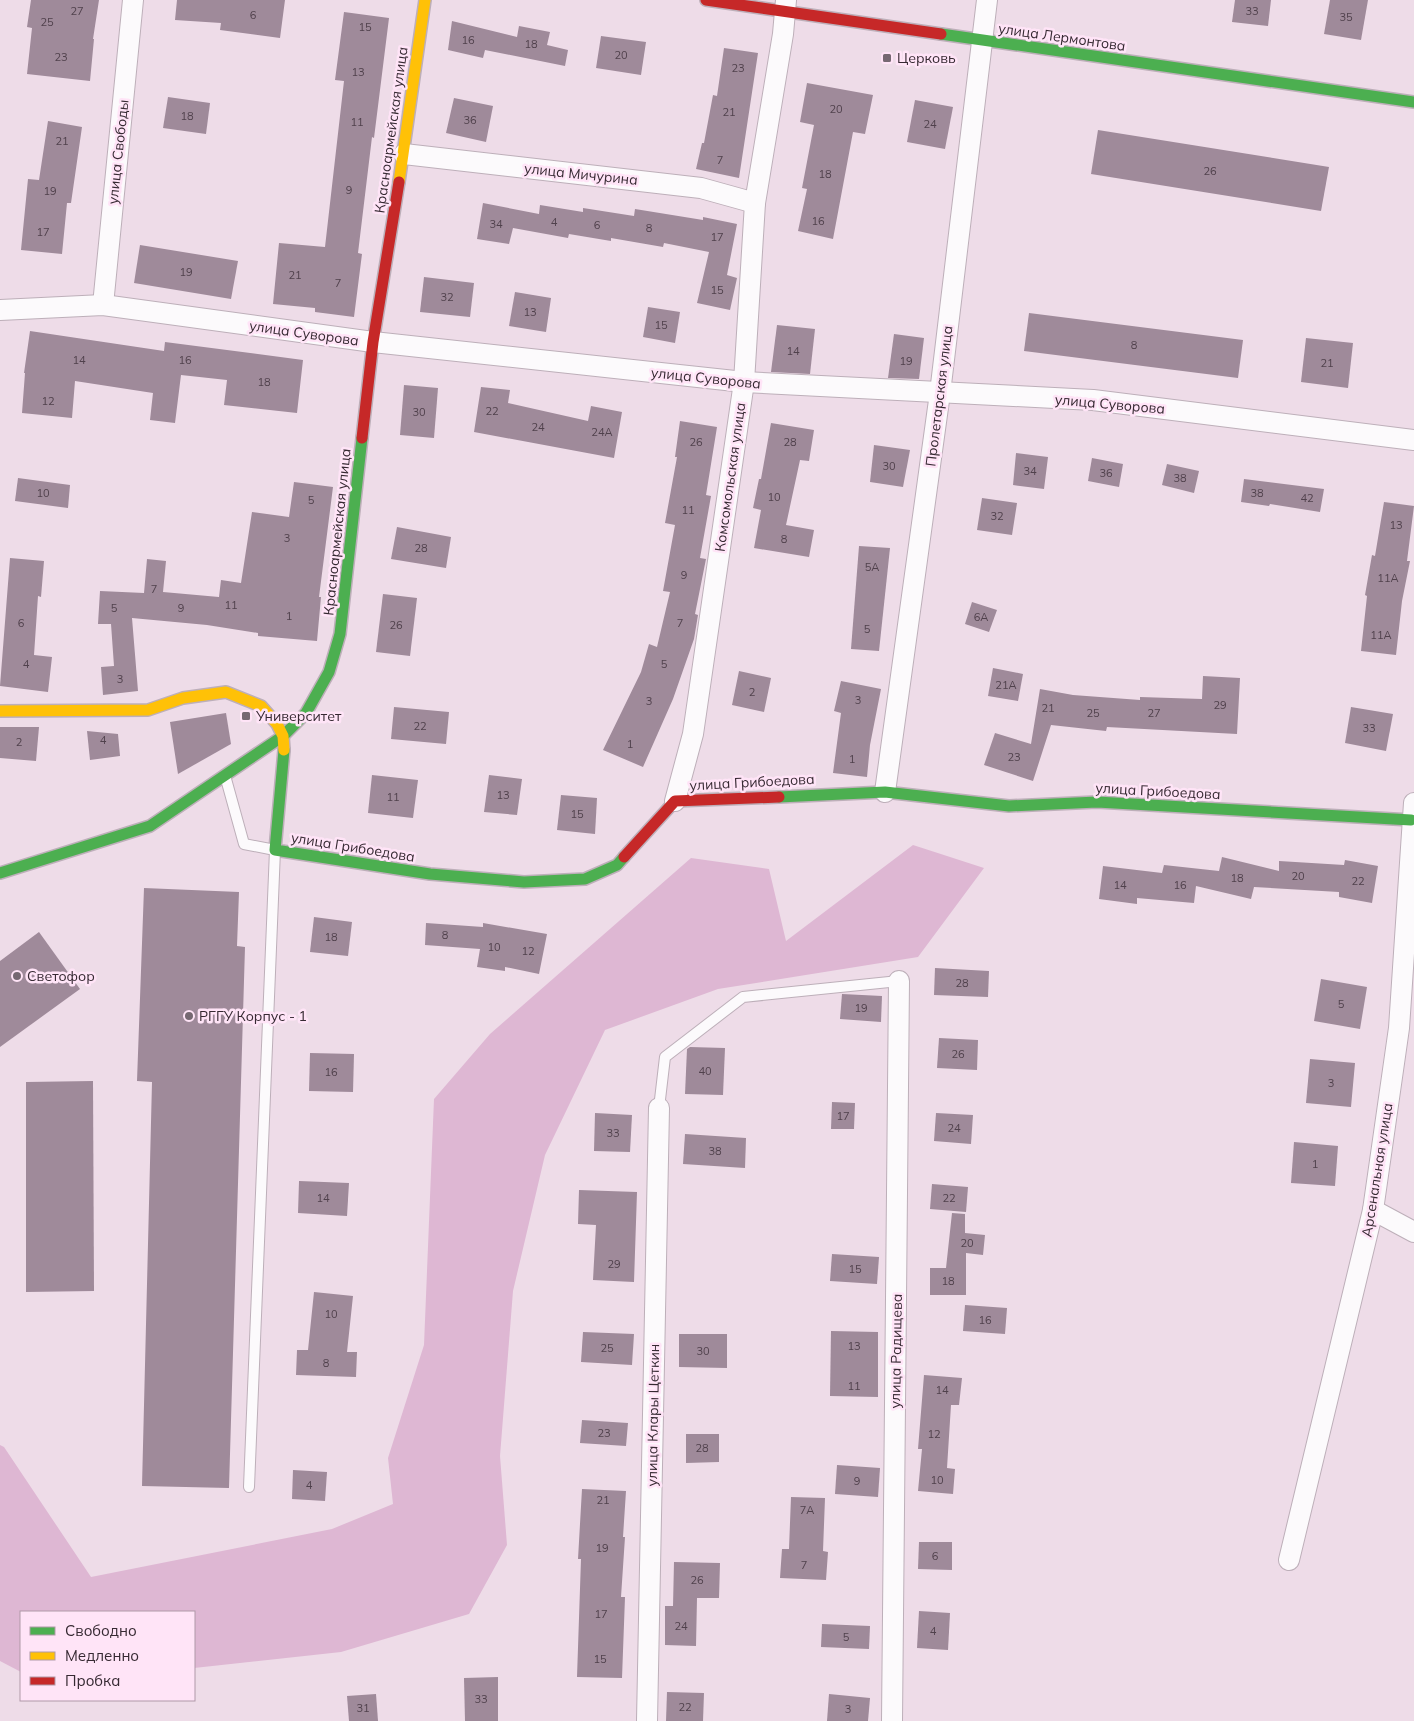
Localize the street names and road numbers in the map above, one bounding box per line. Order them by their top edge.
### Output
street label: улица Лермонтова [997,19,1127,55]
street label: Красноармейская улица [370,46,412,214]
street label: улица Свободы [104,99,132,205]
street label: улица Мичурина [523,159,639,189]
street label: улица Суворова [248,316,360,350]
street label: Пролетарская улица [921,324,957,468]
street label: улица Суворова [650,363,762,393]
street label: улица Суворова [1054,390,1166,418]
street label: Комсомольская улица [711,401,749,553]
street label: Красноармейская улица [319,448,355,616]
street label: улица Грибоедова [689,770,815,794]
street label: улица Грибоедова [1095,779,1221,803]
street label: улица Грибоедова [290,828,416,866]
street label: Арсенальная улица [1358,1102,1396,1238]
street label: улица Радищева [886,1294,906,1408]
street label: улица Клары Цеткин [643,1344,663,1486]

